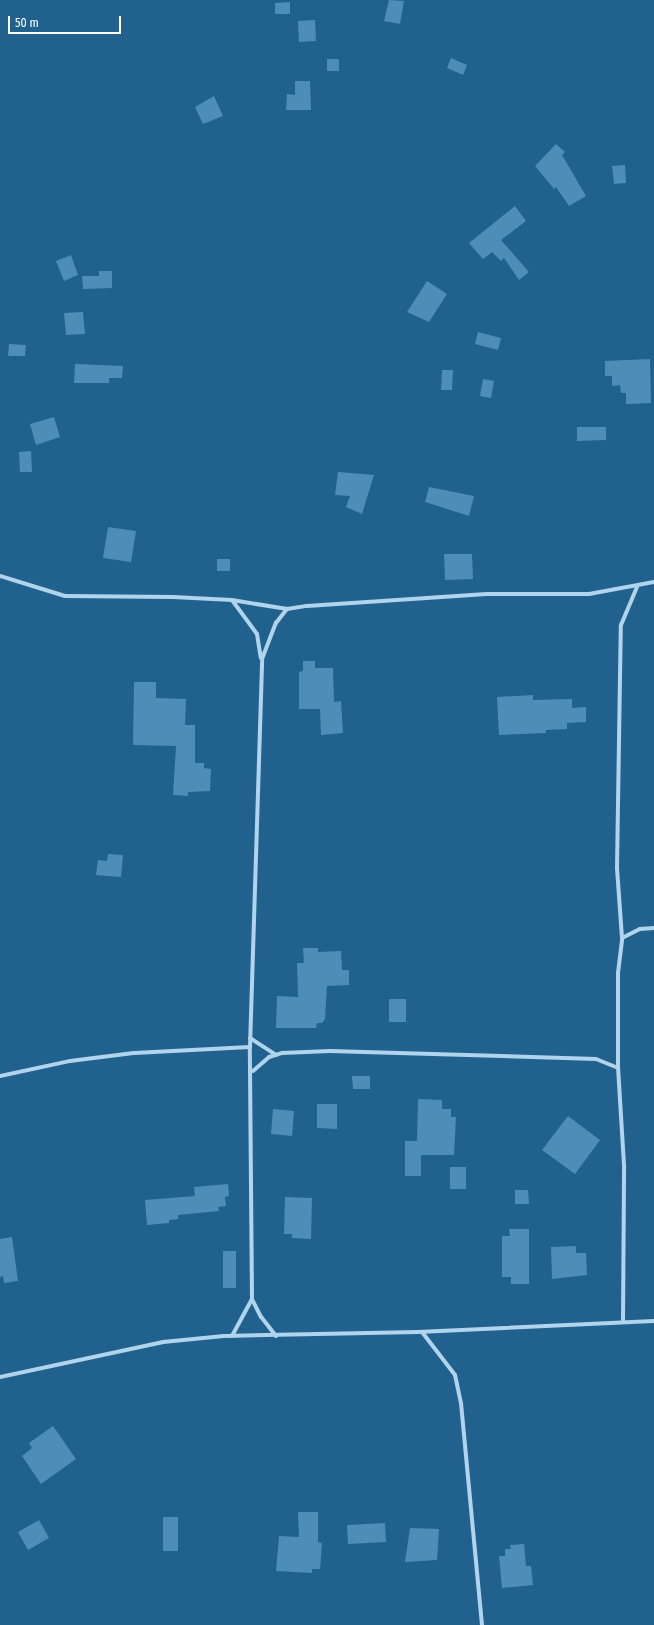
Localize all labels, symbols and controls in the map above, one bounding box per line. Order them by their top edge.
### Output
scale bar [10,8,123,34]
text: 50 m [15,16,39,30]

